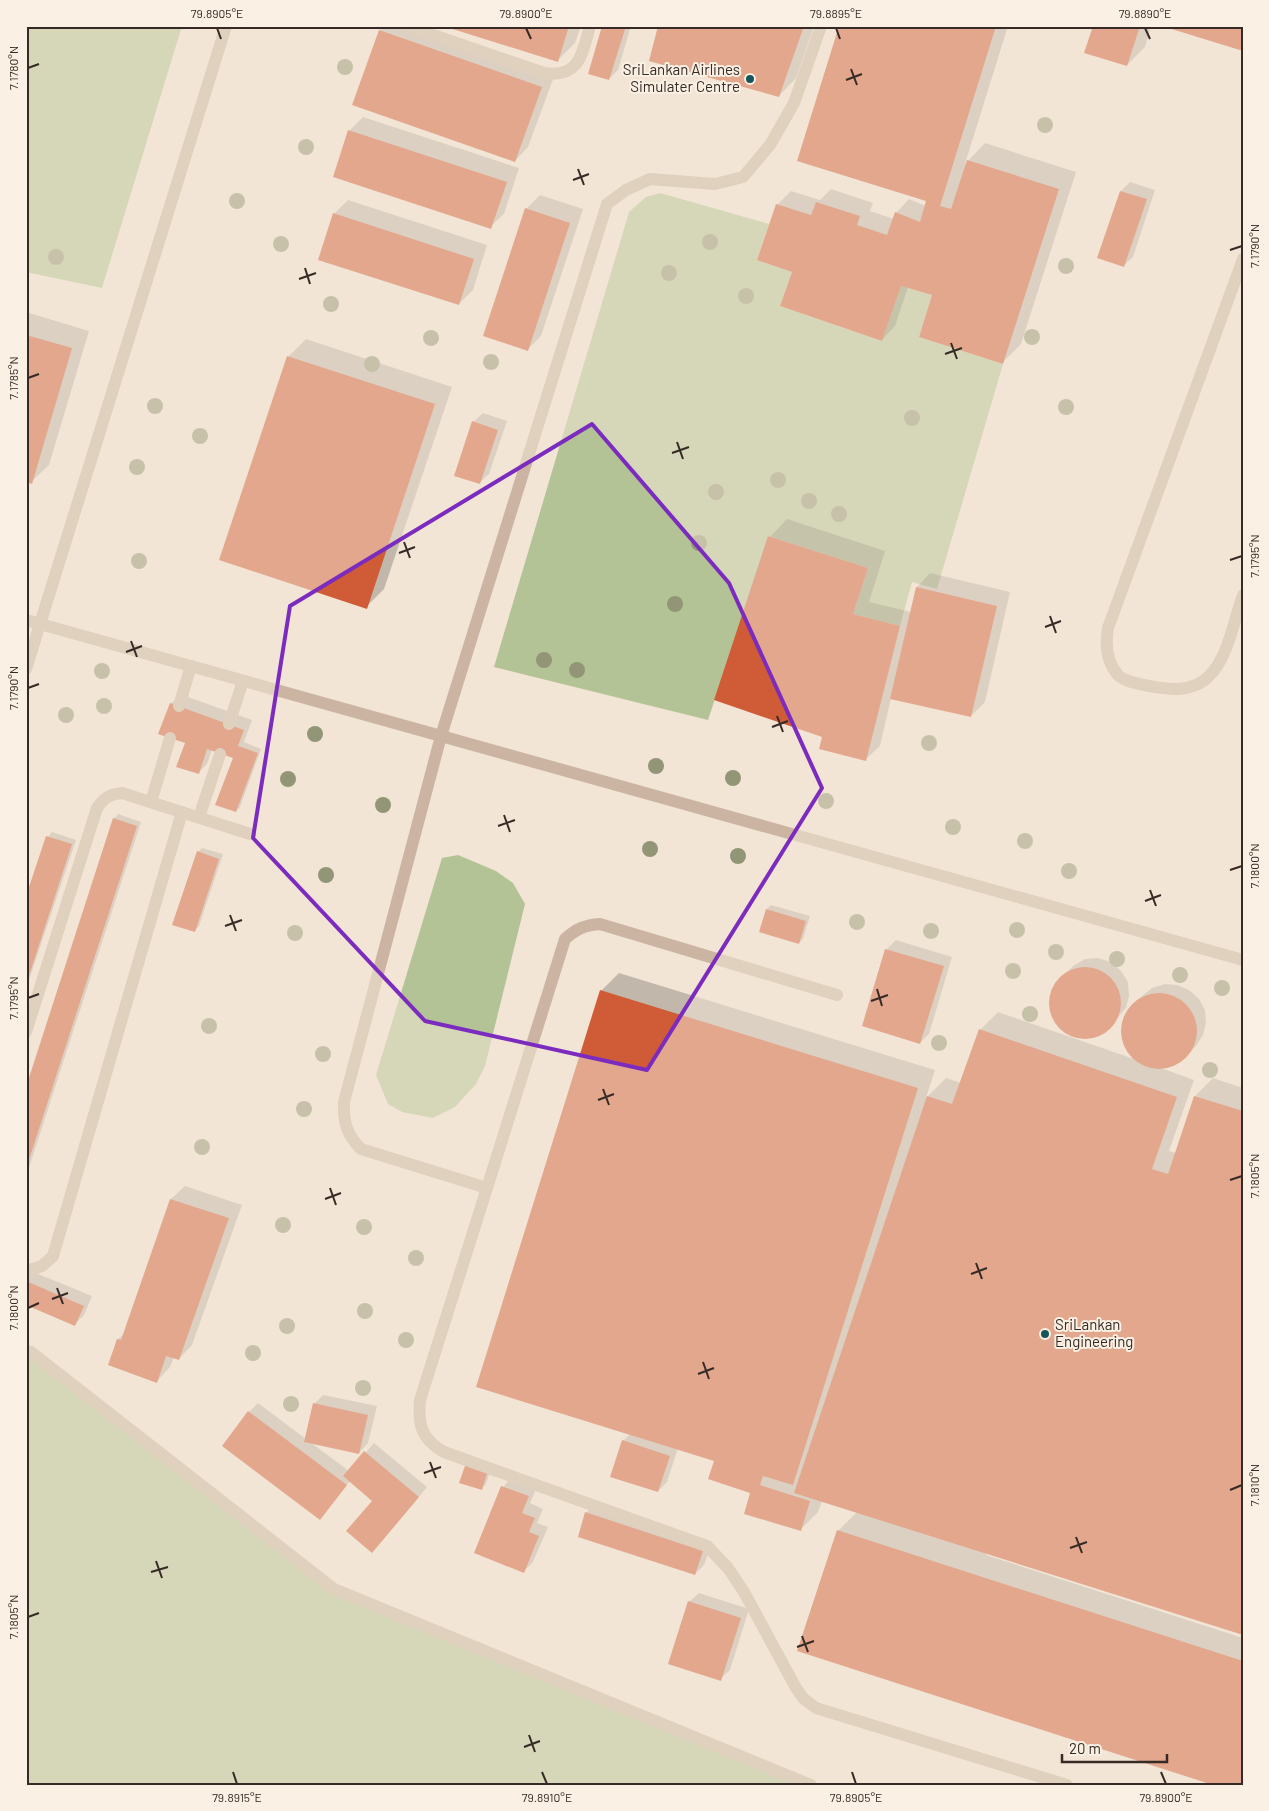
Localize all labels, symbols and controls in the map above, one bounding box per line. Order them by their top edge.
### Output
text: 79.8905°E [191,6,243,20]
text: 79.8900°E [499,6,553,20]
text: 79.8895°E [810,6,862,20]
text: 79.8890°E [1119,6,1171,20]
text: 7.1780°N [6,46,20,90]
place label: SriLankan Airlines Simulater Centre [623,60,740,95]
marker: SriLankan Airlines Simulater Centre [744,73,756,85]
text: 7.1790°N [1247,224,1261,268]
text: 7.1785°N [6,356,20,400]
text: 7.1795°N [1247,534,1261,578]
text: 7.1790°N [6,666,20,710]
text: 7.1800°N [1247,843,1261,889]
text: 7.1795°N [6,976,20,1020]
text: 7.1805°N [1247,1154,1261,1198]
text: 7.1800°N [6,1285,20,1331]
place label: SriLankan Engineering [1055,1315,1133,1350]
marker: SriLankan Engineering [1039,1328,1051,1340]
text: 7.1810°N [1247,1464,1261,1506]
text: 7.1805°N [6,1595,20,1639]
scale bar [1062,1731,1166,1763]
text: 20 m [1069,1739,1101,1757]
text: 79.8915°E [212,1790,262,1804]
text: 79.8910°E [522,1790,572,1804]
text: 79.8905°E [830,1790,882,1804]
text: 79.8900°E [1139,1790,1193,1804]

